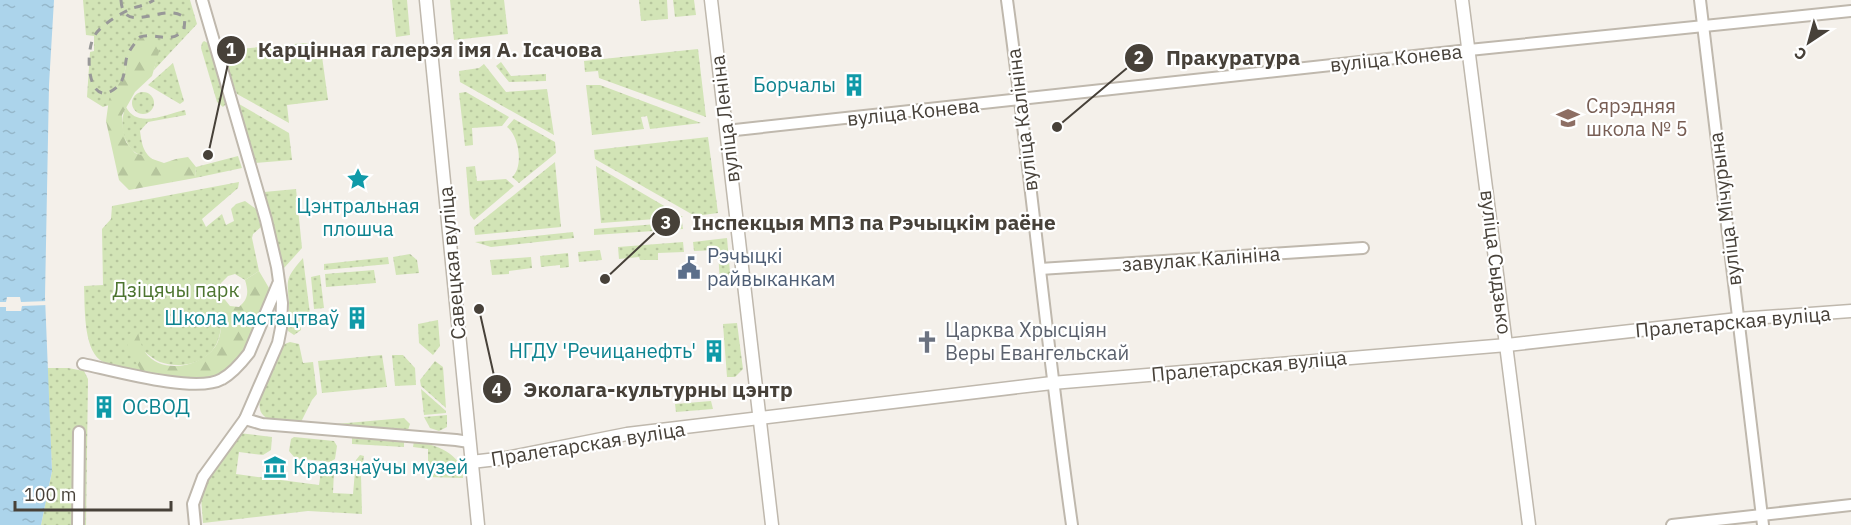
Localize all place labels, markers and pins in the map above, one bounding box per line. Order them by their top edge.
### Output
callout: Карцінная галерэя імя А. Ісачова [216,30,615,69]
callout: Пракуратура [1124,38,1312,77]
place label: Борчалы [753,71,836,98]
building icon: Борчалы [841,72,867,98]
place label: Сярэдняя школа № 5 [1586,92,1688,142]
school or university icon: Сярэдняя школа № 5 [1555,105,1581,131]
place icon: Цэнтральная плошча [345,166,371,192]
place label: Цэнтральная плошча [296,192,420,242]
callout: Інспекцыя МПЗ па Рэчыцкім раёне [651,203,1068,242]
place label: Рэчыцкі райвыканкам [707,242,835,292]
public building icon: Рэчыцкі райвыканкам [676,255,702,281]
place label: Школа мастацтваў [164,304,339,331]
building icon: Школа мастацтваў [344,305,370,331]
place label: Царква Хрысціян Веры Евангельскай [945,316,1129,366]
church icon: Царква Хрысціян Веры Евангельскай [914,329,940,355]
place label: НГДУ 'Речицанефть' [509,337,696,364]
building icon: НГДУ 'Речицанефть' [701,338,727,364]
callout: Эколага-культурны цэнтр [482,370,805,409]
place label: ОСВОД [122,393,190,420]
building icon: ОСВОД [91,394,117,420]
place label: Краязнаўчы музей [293,453,468,480]
museum icon: Краязнаўчы музей [262,454,288,480]

